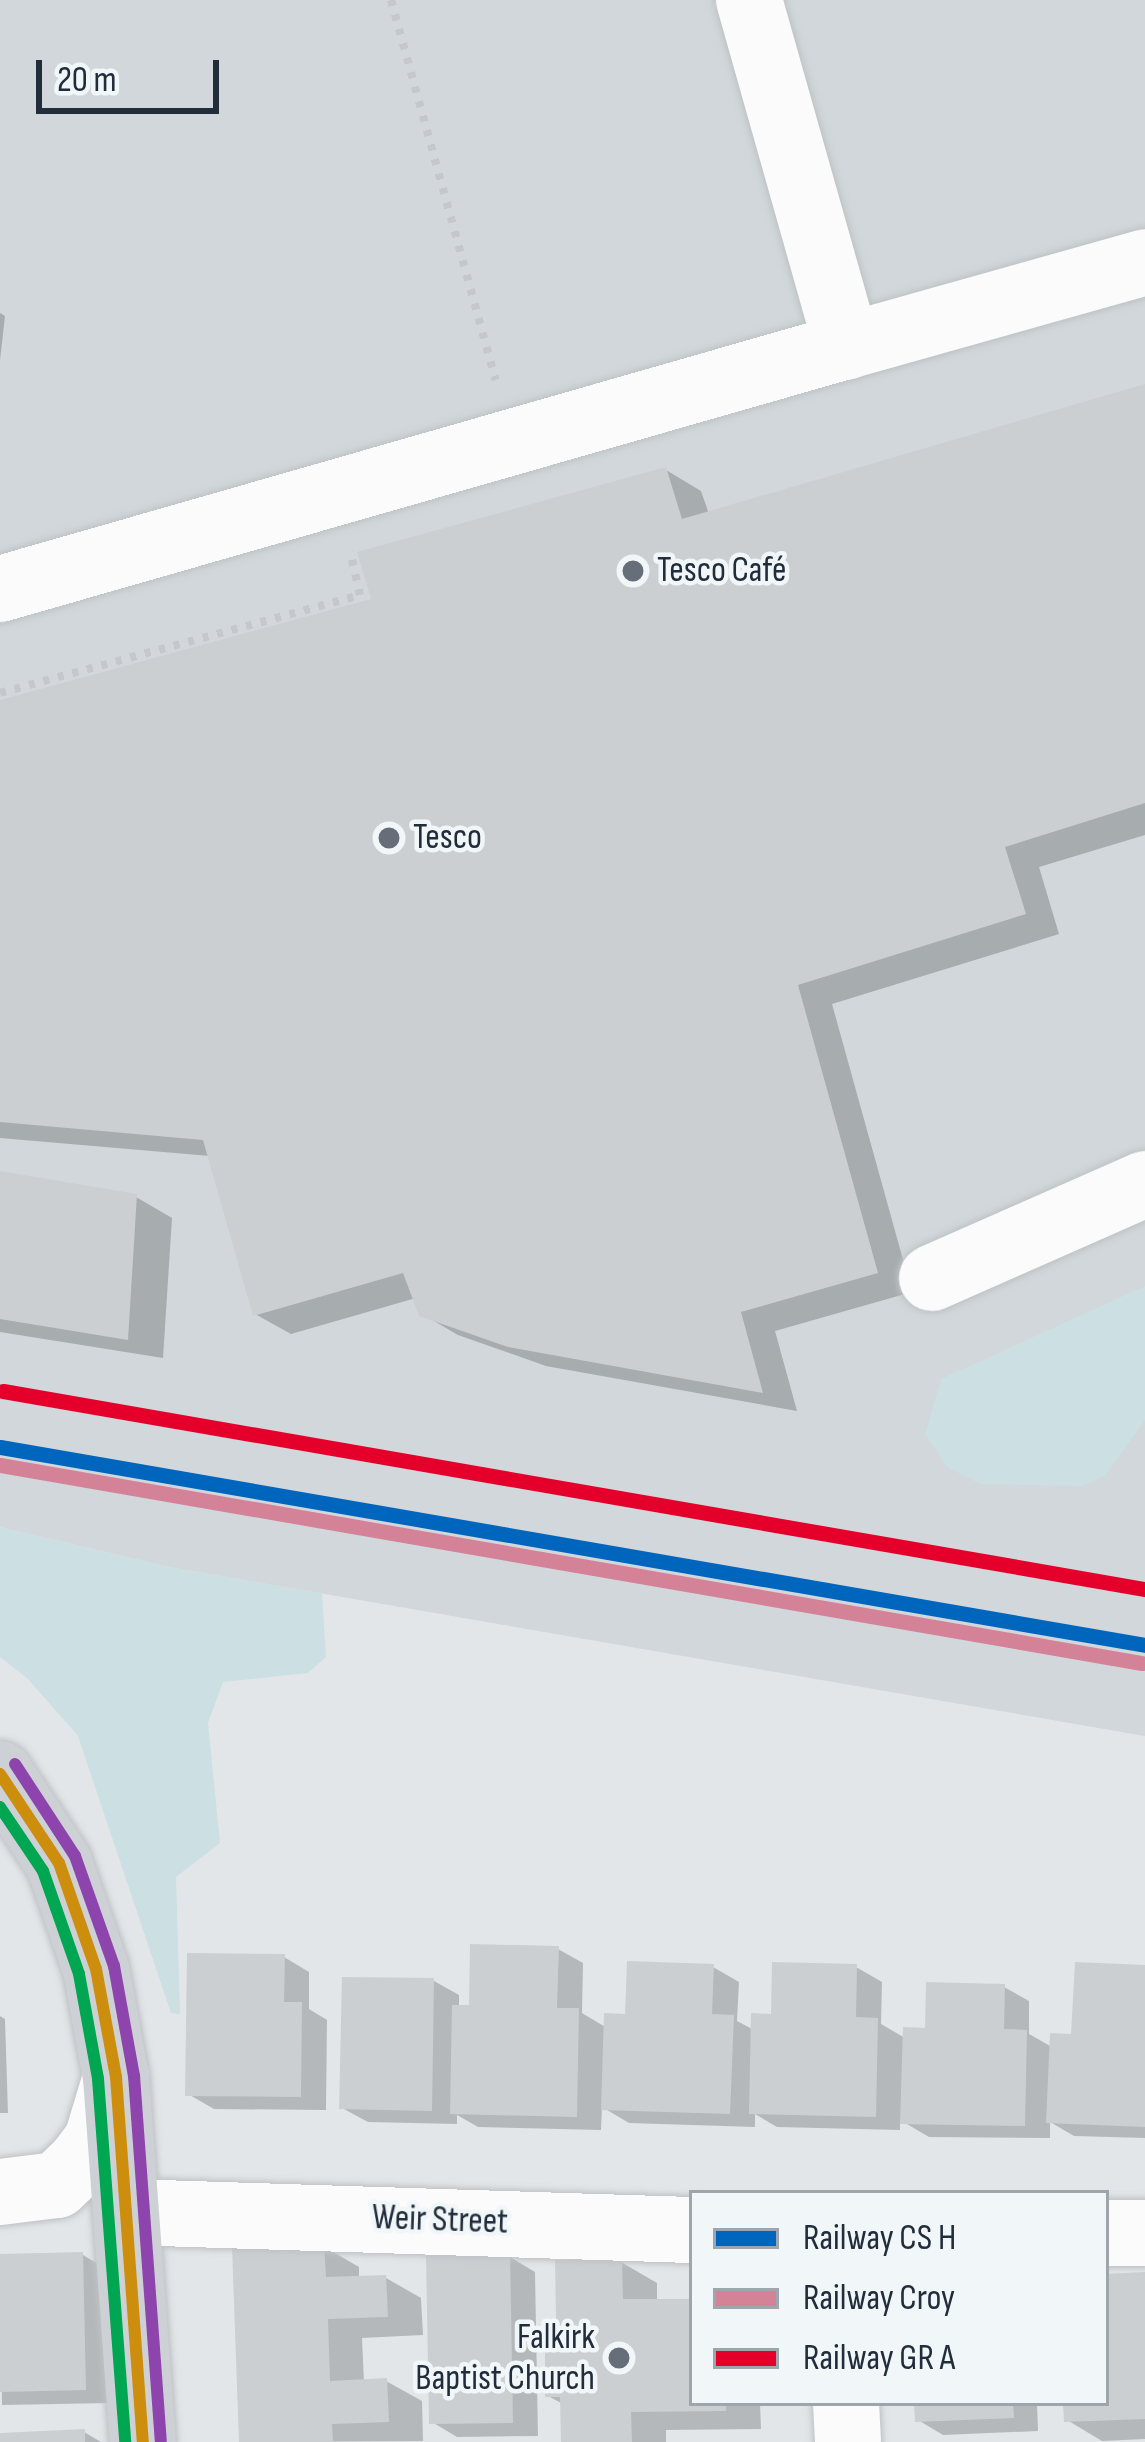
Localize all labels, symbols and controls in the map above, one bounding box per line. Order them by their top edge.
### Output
scale bar [42,36,225,110]
text: 20 m [57,59,117,102]
place label: Tesco Café [657,549,786,593]
marker: Tesco Café [620,558,646,584]
place label: Tesco [413,816,482,860]
marker: Tesco [376,825,402,851]
legend [689,2190,1109,2406]
street label: Weir Street [371,2196,509,2244]
text: Railway CS H [803,2217,956,2260]
text: Railway Croy [803,2277,955,2320]
place label: Falkirk Baptist Church [415,2315,595,2400]
text: Railway GR A [803,2337,955,2380]
marker: Falkirk Baptist Church [606,2345,632,2371]

